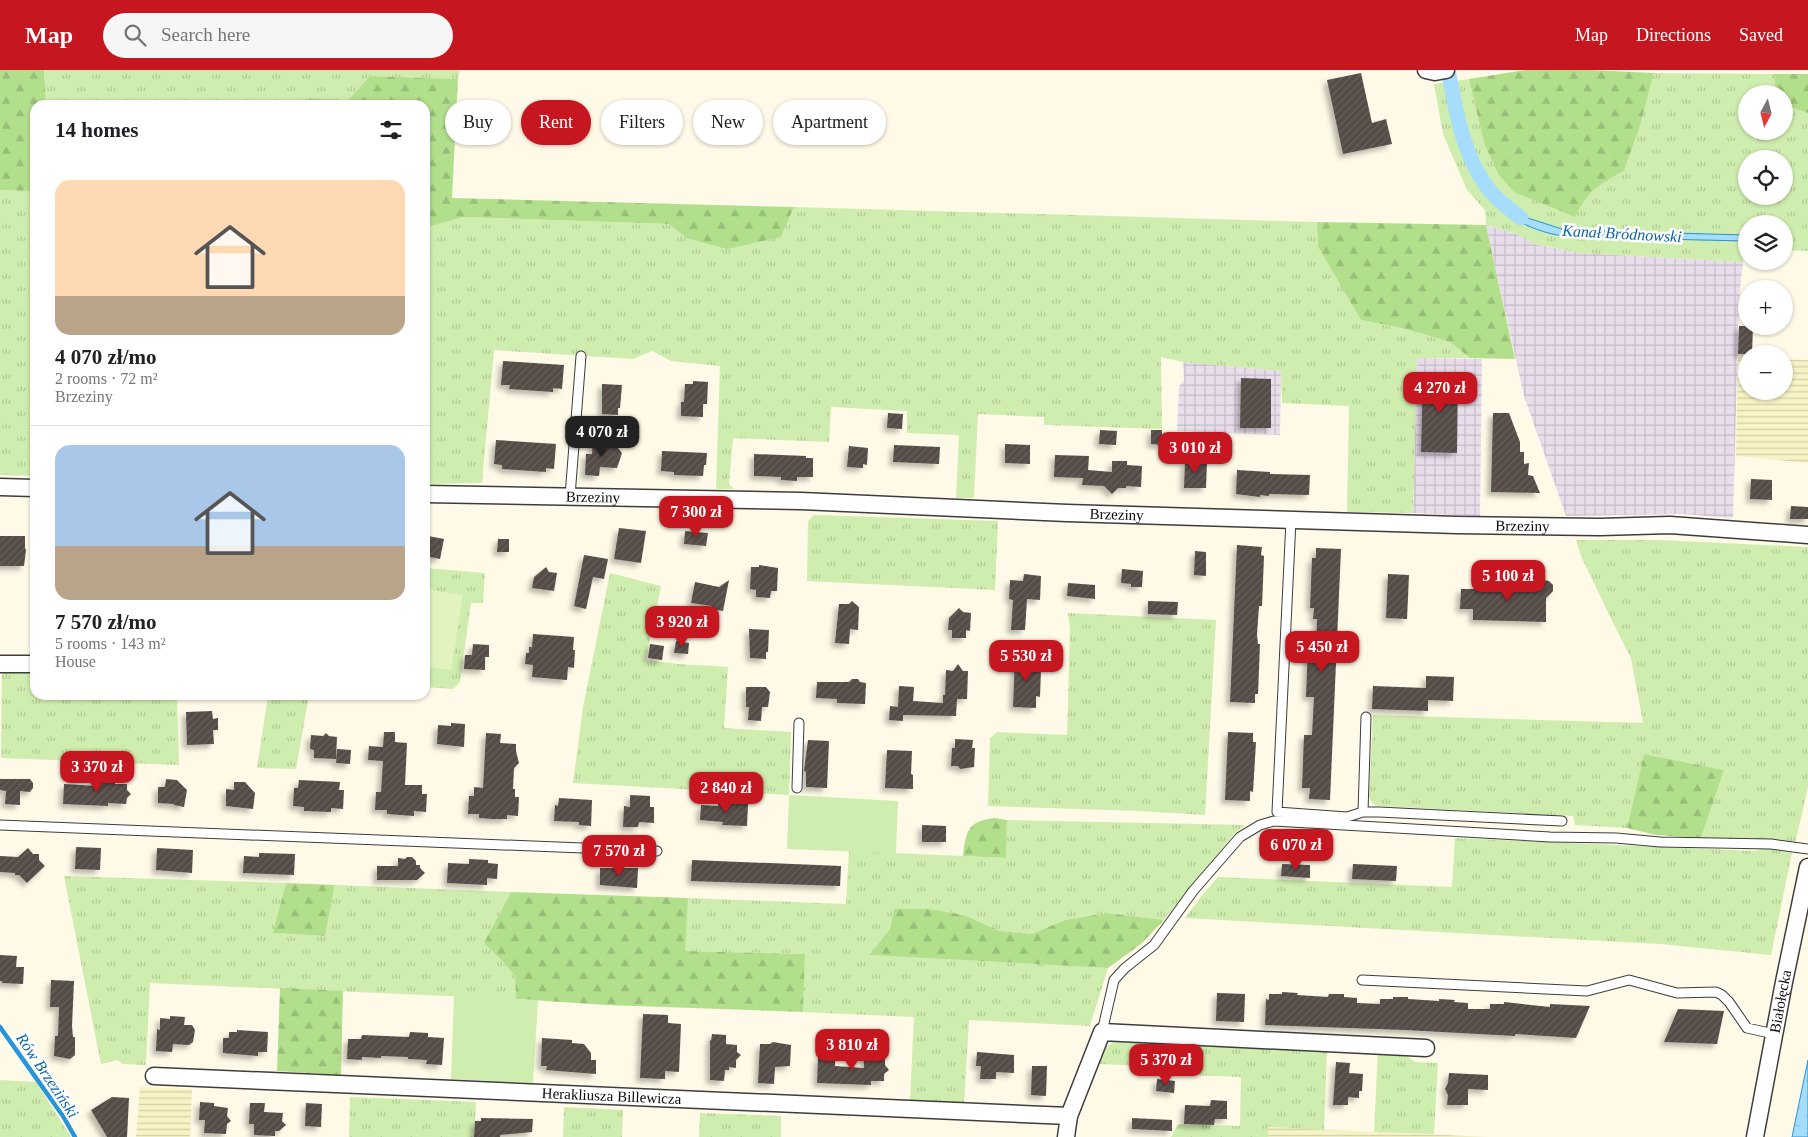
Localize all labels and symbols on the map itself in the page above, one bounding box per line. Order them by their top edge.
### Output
north arrow [1738,85,1792,140]
water label: Kanał Bródnowski [1561,222,1682,245]
pin: 4 270 zł [1388,372,1492,414]
pin: 4 070 zł [550,416,654,458]
pin: 3 010 zł [1143,432,1247,474]
street label: Brzeziny [566,489,621,506]
pin: 7 300 zł [644,496,748,538]
street label: Brzeziny [1089,506,1144,523]
street label: Brzeziny [1495,518,1550,534]
pin: 5 100 zł [1456,560,1560,602]
pin: 3 920 zł [630,606,734,648]
pin: 5 450 zł [1270,630,1374,673]
pin: 5 530 zł [974,640,1078,682]
pin: 3 370 zł [45,750,149,793]
pin: 2 840 zł [674,772,778,814]
pin: 6 070 zł [1244,828,1348,871]
pin: 7 570 zł [567,834,671,877]
street label: Białołęcka [1767,968,1794,1034]
pin: 3 810 zł [800,1028,904,1071]
water label: Rów Brzeziński [13,1029,82,1121]
pin: 5 370 zł [1114,1044,1218,1086]
street label: Herakliusza Billewicza [541,1085,682,1107]

